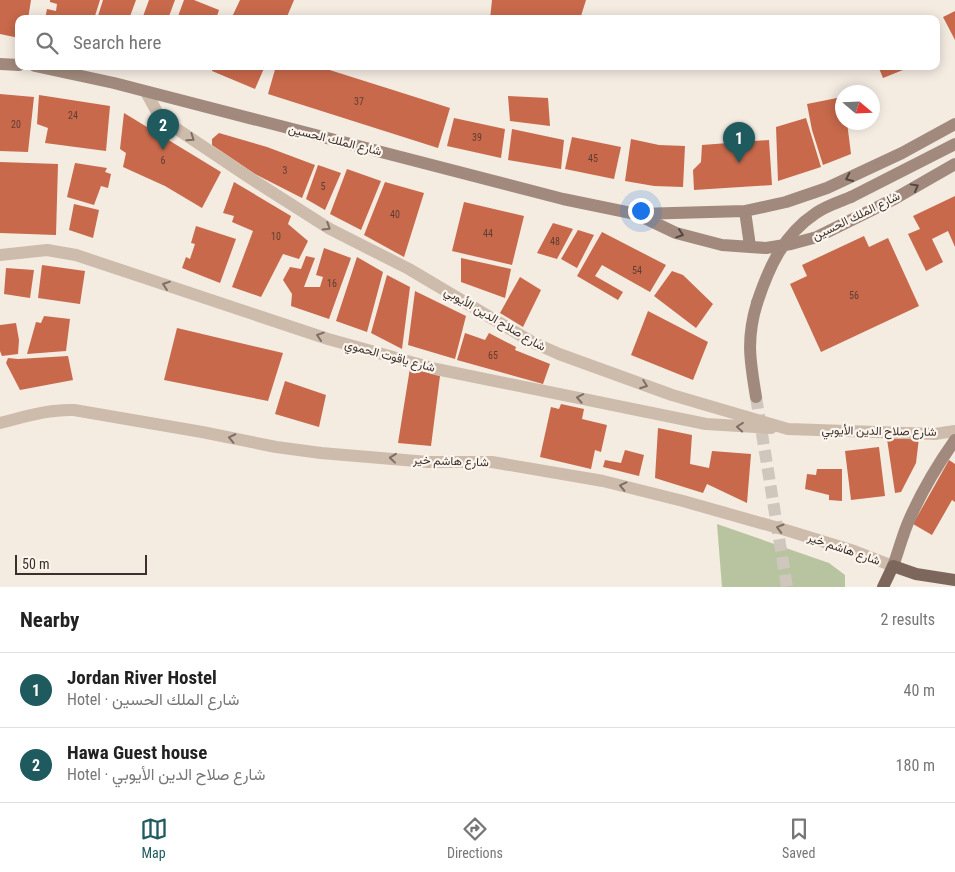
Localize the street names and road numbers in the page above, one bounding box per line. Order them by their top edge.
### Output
street label: شارع الملك الحسين [287,122,383,160]
street label: شارع الملك الحسين [810,189,903,245]
street label: شارع صلاح الدين الأيوبي [440,284,548,356]
street label: شارع ياقوت الحموي [343,337,437,378]
street label: شارع صلاح الدين الأيوبي [821,423,937,442]
street label: شارع هاشم خير [412,453,489,471]
street label: شارع هاشم خير [804,530,882,570]

